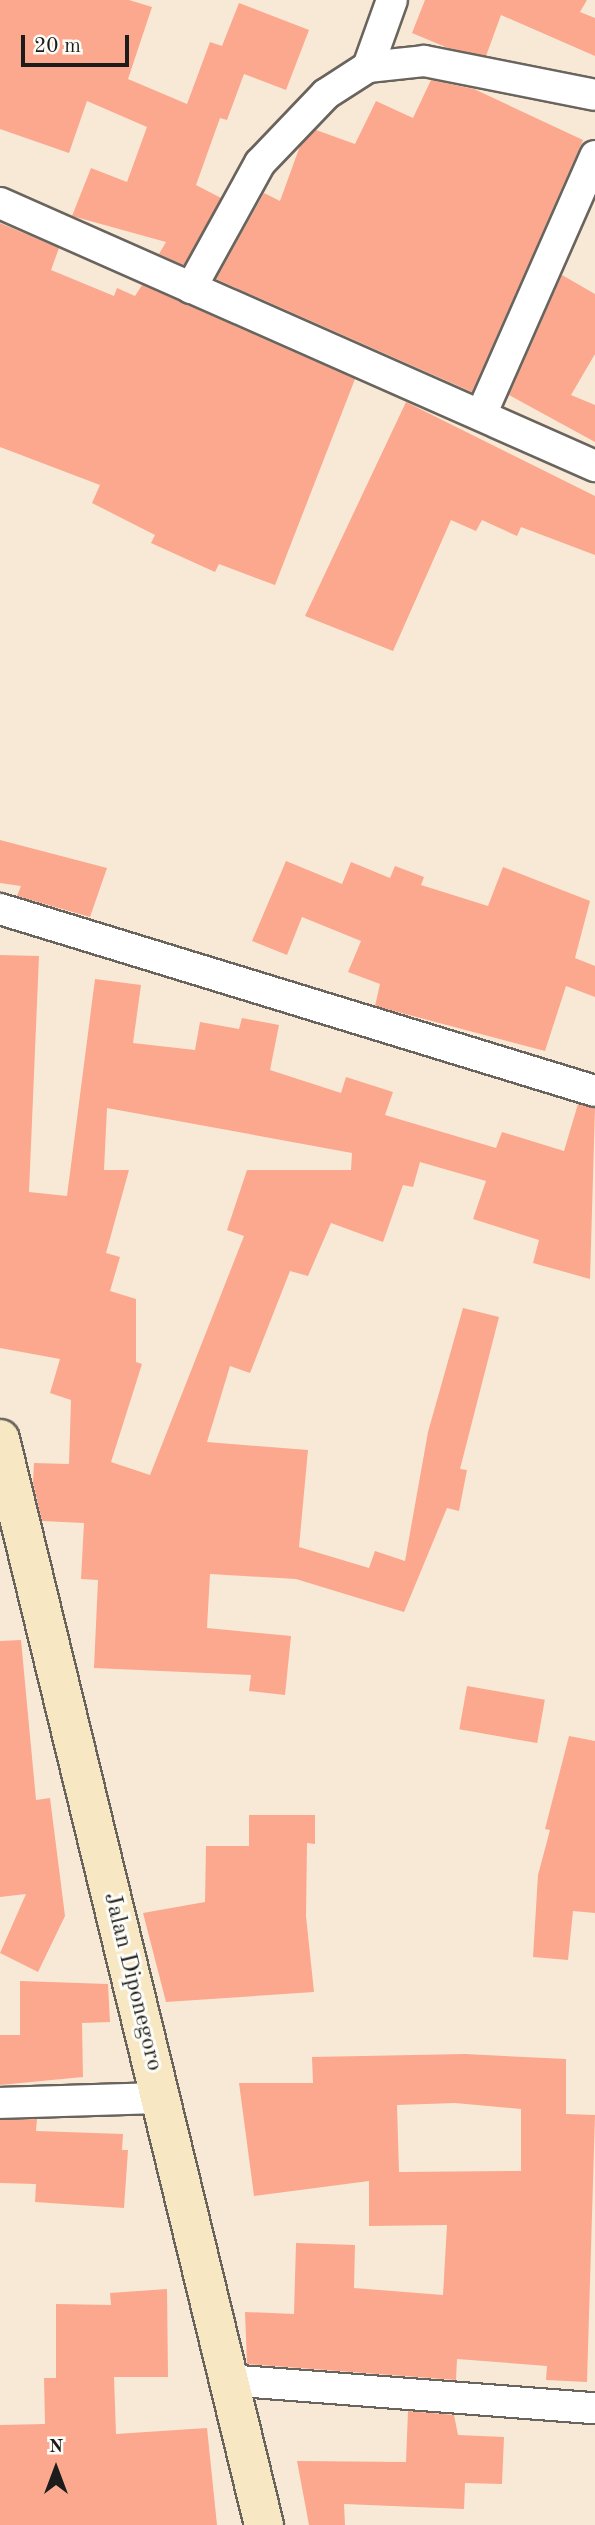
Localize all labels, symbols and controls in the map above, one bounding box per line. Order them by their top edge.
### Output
scale bar [24,21,133,65]
text: 20 m [34,36,81,57]
street label: Jalan Diponegoro [96,1890,168,2074]
north arrow [21,2434,91,2504]
text: N [49,2438,63,2457]

